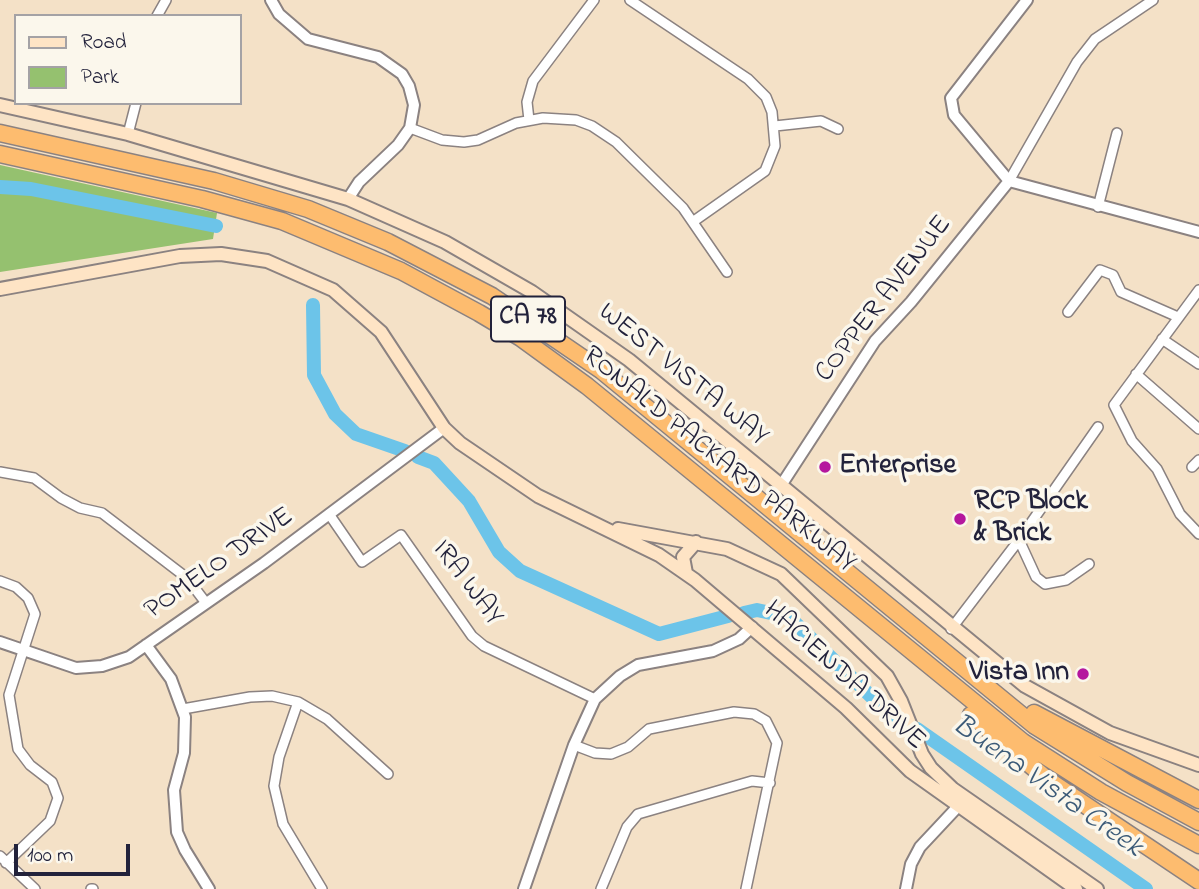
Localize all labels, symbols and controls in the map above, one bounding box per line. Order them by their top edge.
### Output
legend [14,14,242,105]
text: Road [81,28,127,58]
text: Park [81,63,119,93]
street label: COPPER AVENUE [809,210,961,390]
road number: CA 78 [491,296,565,342]
street label: WEST VISTA WAY [590,297,774,455]
street label: RONALD PACKARD PARKWAY [575,340,861,582]
place label: Enterprise [839,450,956,484]
marker: Enterprise [817,459,833,475]
place label: RCP Block & Brick [974,486,1088,552]
street label: POMELO DRIVE [139,501,301,629]
marker: RCP Block & Brick [952,511,968,527]
street label: IRA WAY [423,535,509,633]
street label: HACIENDA DRIVE [755,595,931,759]
place label: Vista Inn [969,657,1069,691]
marker: Vista Inn [1075,666,1091,682]
water label: Buena Vista Creek [944,709,1148,867]
scale bar [18,830,133,874]
text: 100 m [27,841,73,871]

